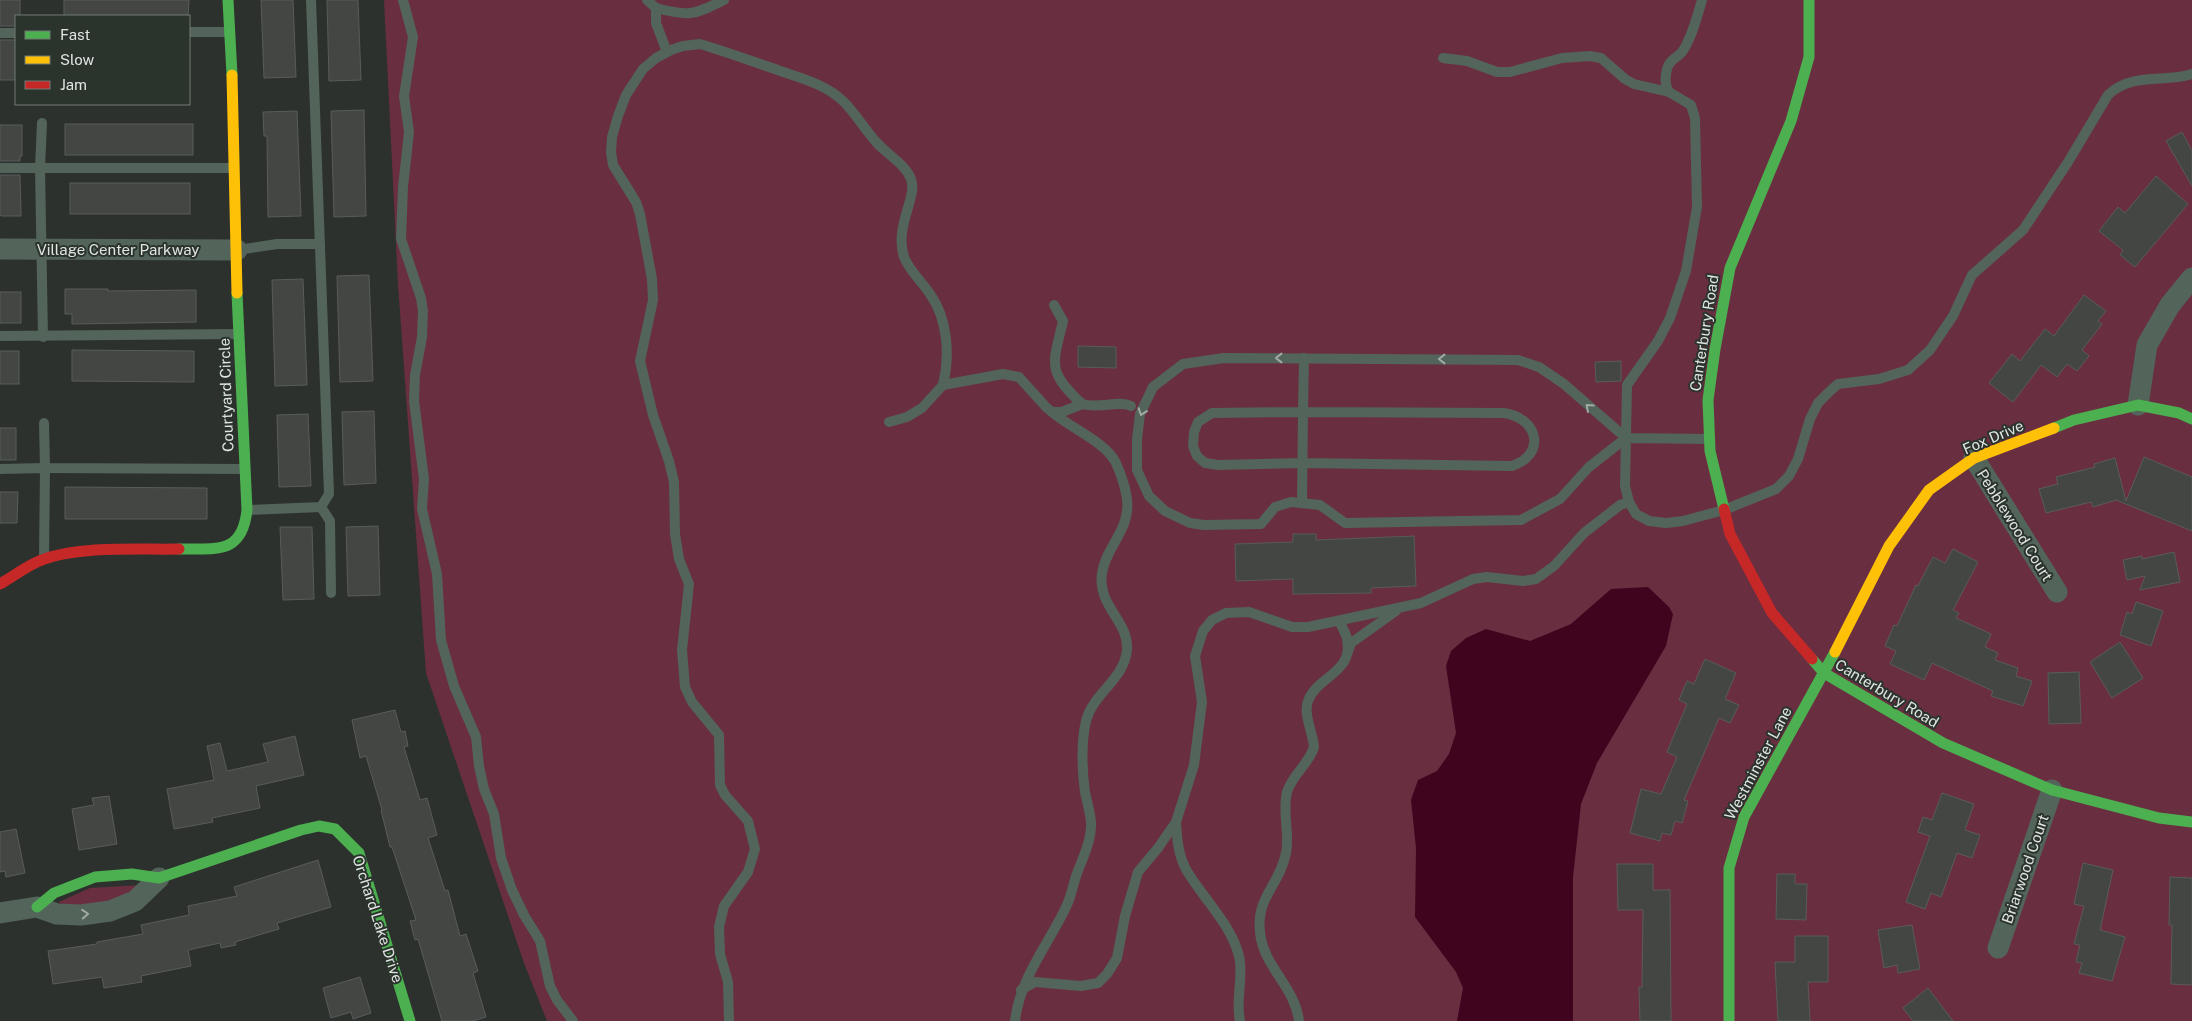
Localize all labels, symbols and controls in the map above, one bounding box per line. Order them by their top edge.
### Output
legend [15,15,190,105]
text: Fast [60,26,90,43]
text: Slow [60,51,95,68]
text: Jam [60,76,87,93]
street label: Village Center Parkway [37,241,199,258]
street label: Canterbury Road [1686,274,1722,392]
street label: Courtyard Circle [216,338,236,452]
one-way arrow [1275,353,1283,363]
one-way arrow [1437,354,1445,364]
one-way arrow [1585,404,1594,413]
one-way arrow [1138,407,1148,416]
street label: Fox Drive [1960,417,2026,457]
street label: Pebblewood Court [1974,466,2056,584]
street label: Canterbury Road [1832,655,1942,731]
street label: Westminster Lane [1721,704,1795,822]
street label: Briarwood Court [1998,812,2052,926]
street label: Orchard Lake Drive [349,853,407,985]
one-way arrow [81,909,89,920]

